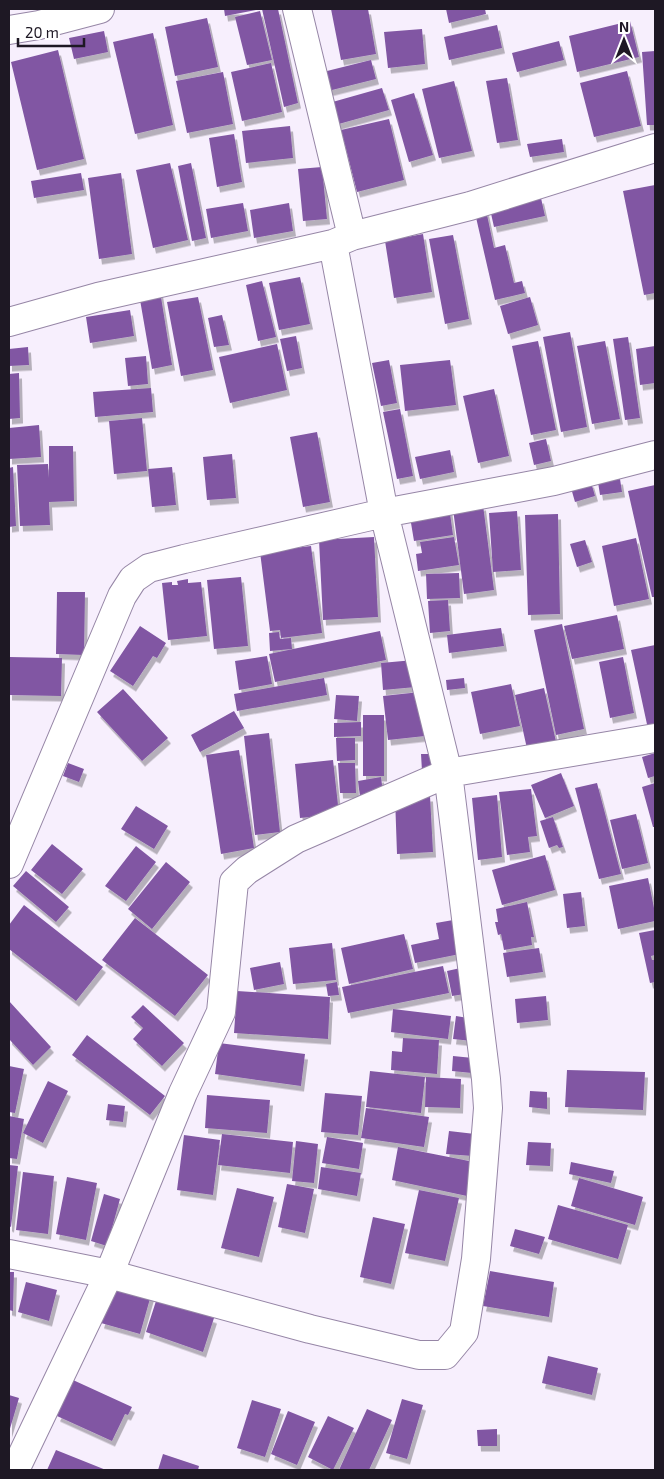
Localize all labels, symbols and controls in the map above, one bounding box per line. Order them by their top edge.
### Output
scale bar [18,15,84,47]
north arrow [599,15,649,65]
text: N [619,18,629,35]
text: 20 m [25,23,59,41]

